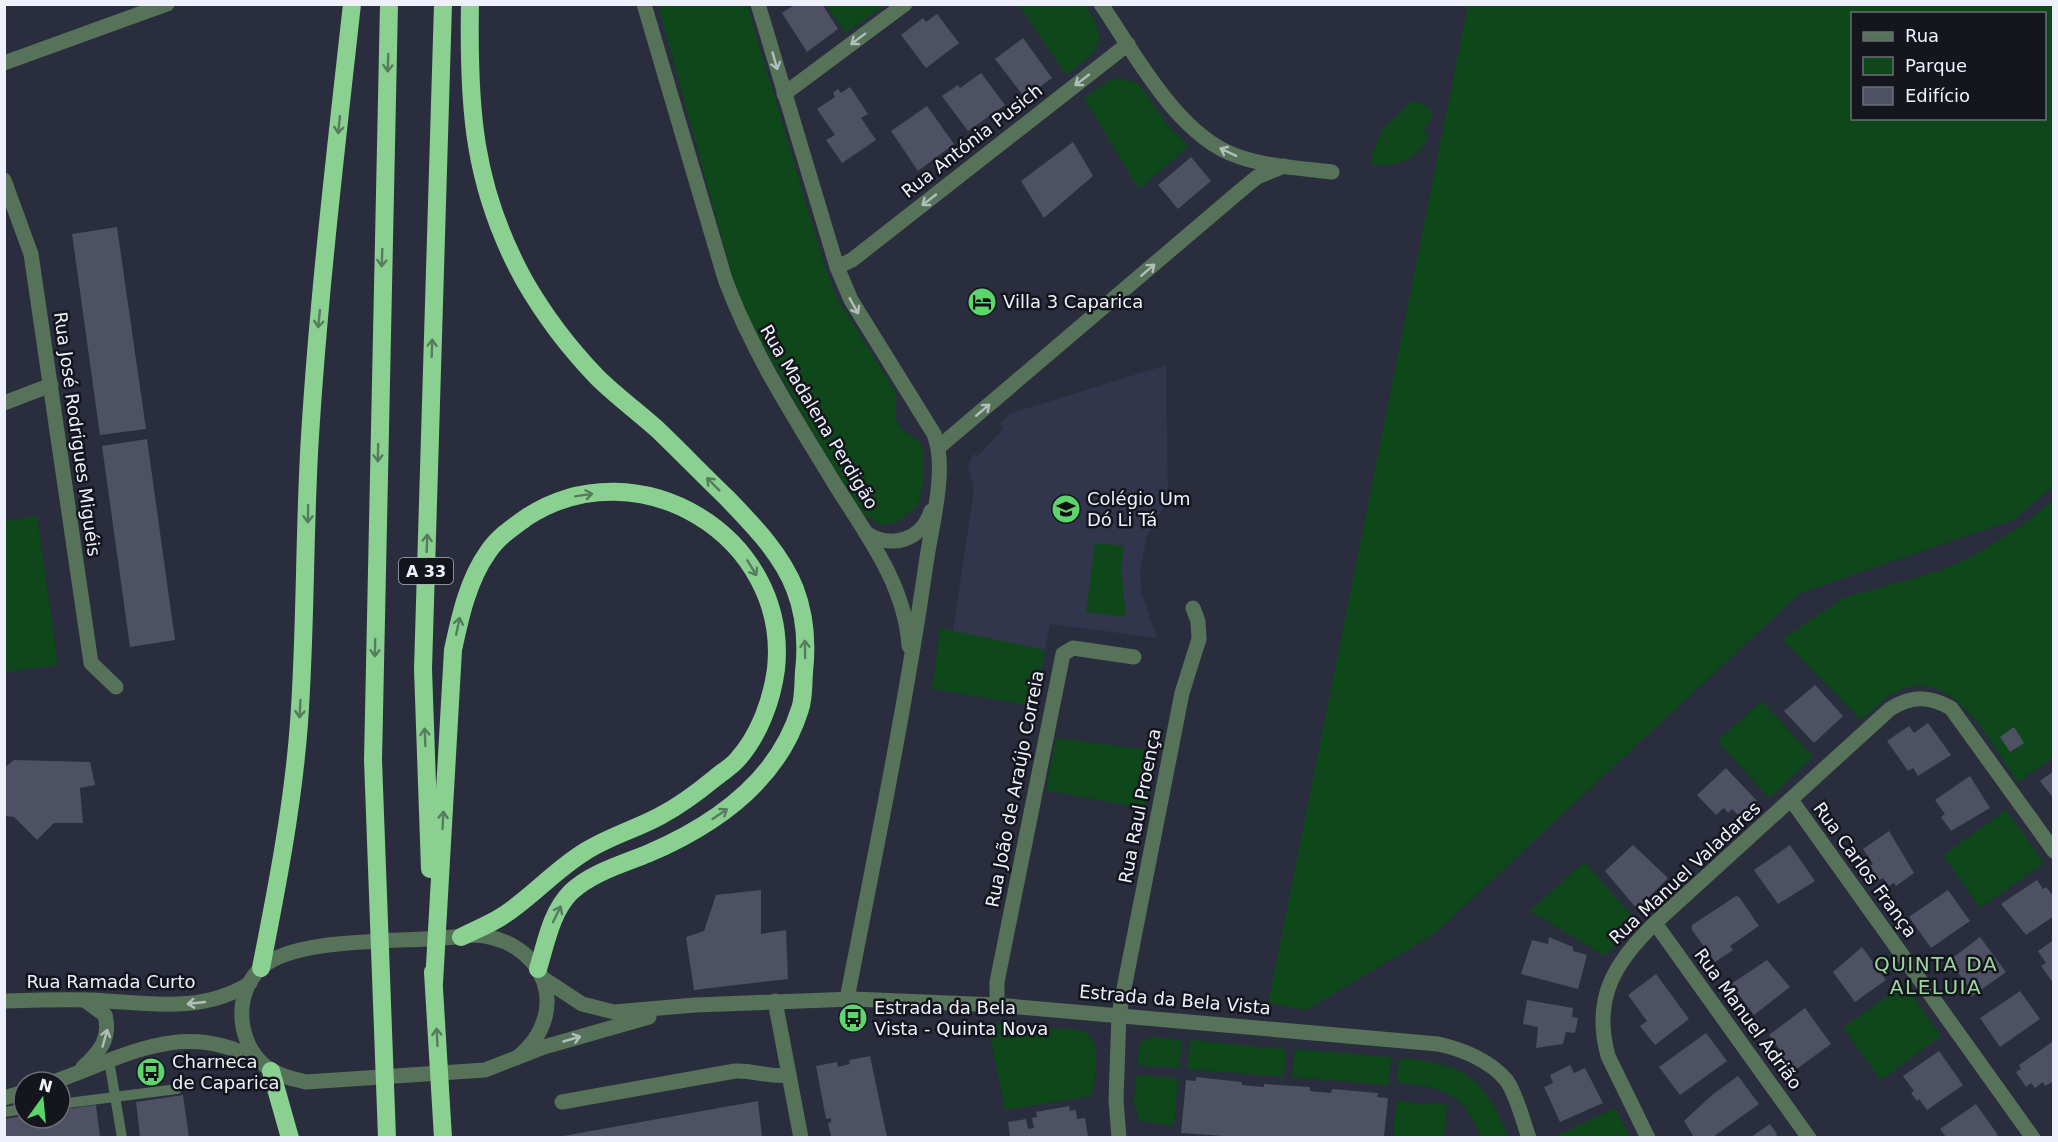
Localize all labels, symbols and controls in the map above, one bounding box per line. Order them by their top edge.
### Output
legend [1851,12,2046,120]
text: Rua [1905,25,1939,46]
one-way arrow [850,33,866,46]
one-way arrow [770,51,781,70]
one-way arrow [382,52,394,72]
text: Parque [1905,55,1967,76]
one-way arrow [1074,73,1090,86]
street label: Rua Antónia Pusich [897,79,1046,202]
text: Edifício [1905,85,1970,106]
one-way arrow [333,115,344,135]
one-way arrow [1219,146,1237,157]
one-way arrow [921,193,937,206]
one-way arrow [377,247,388,267]
one-way arrow [1140,263,1156,276]
hotel icon: Villa 3 Caparica [966,286,998,318]
place label: Villa 3 Caparica [1003,291,1143,312]
one-way arrow [848,297,860,314]
one-way arrow [313,309,324,329]
street label: Rua José Rodrigues Miguéis [50,310,105,558]
street label: Rua Madalena Perdigão [756,321,883,513]
one-way arrow [426,338,438,358]
one-way arrow [975,403,991,416]
one-way arrow [372,442,384,462]
one-way arrow [705,477,720,492]
place label: Colégio Um Dó Li Tá [1087,488,1191,530]
one-way arrow [574,489,594,500]
school or university icon: Colégio Um Dó Li Tá [1050,493,1082,525]
one-way arrow [302,503,314,523]
one-way arrow [421,533,432,553]
road number: A 33 [399,558,453,584]
one-way arrow [746,559,759,576]
one-way arrow [453,617,464,636]
one-way arrow [369,637,381,657]
one-way arrow [799,639,811,659]
street label: Rua João de Araújo Correia [981,669,1048,909]
one-way arrow [295,698,306,718]
street label: Rua Raul Proença [1114,727,1165,885]
one-way arrow [420,728,431,748]
street label: Rua Manuel Valadares [1605,797,1765,948]
street label: Rua Carlos França [1809,798,1921,941]
one-way arrow [711,808,728,820]
one-way arrow [438,811,449,831]
one-way arrow [552,905,563,923]
street label: Rua Manuel Adrião [1690,944,1807,1093]
district label: QUINTA DA ALELUIA [1874,952,1998,999]
street label: Rua Ramada Curto [26,971,196,992]
street label: Estrada da Bela Vista [1078,981,1272,1018]
one-way arrow [186,997,206,1008]
place label: Estrada da Bela Vista - Quinta Nova [874,997,1048,1039]
bus stop icon: Estrada da Bela Vista - Quinta Nova [837,1002,869,1034]
one-way arrow [431,1028,442,1048]
one-way arrow [99,1029,111,1048]
one-way arrow [562,1033,581,1044]
place label: Charneca de Caparica [172,1051,280,1093]
bus stop icon: Charneca de Caparica [135,1056,167,1088]
north arrow [12,1070,72,1130]
text: N [37,1075,55,1097]

